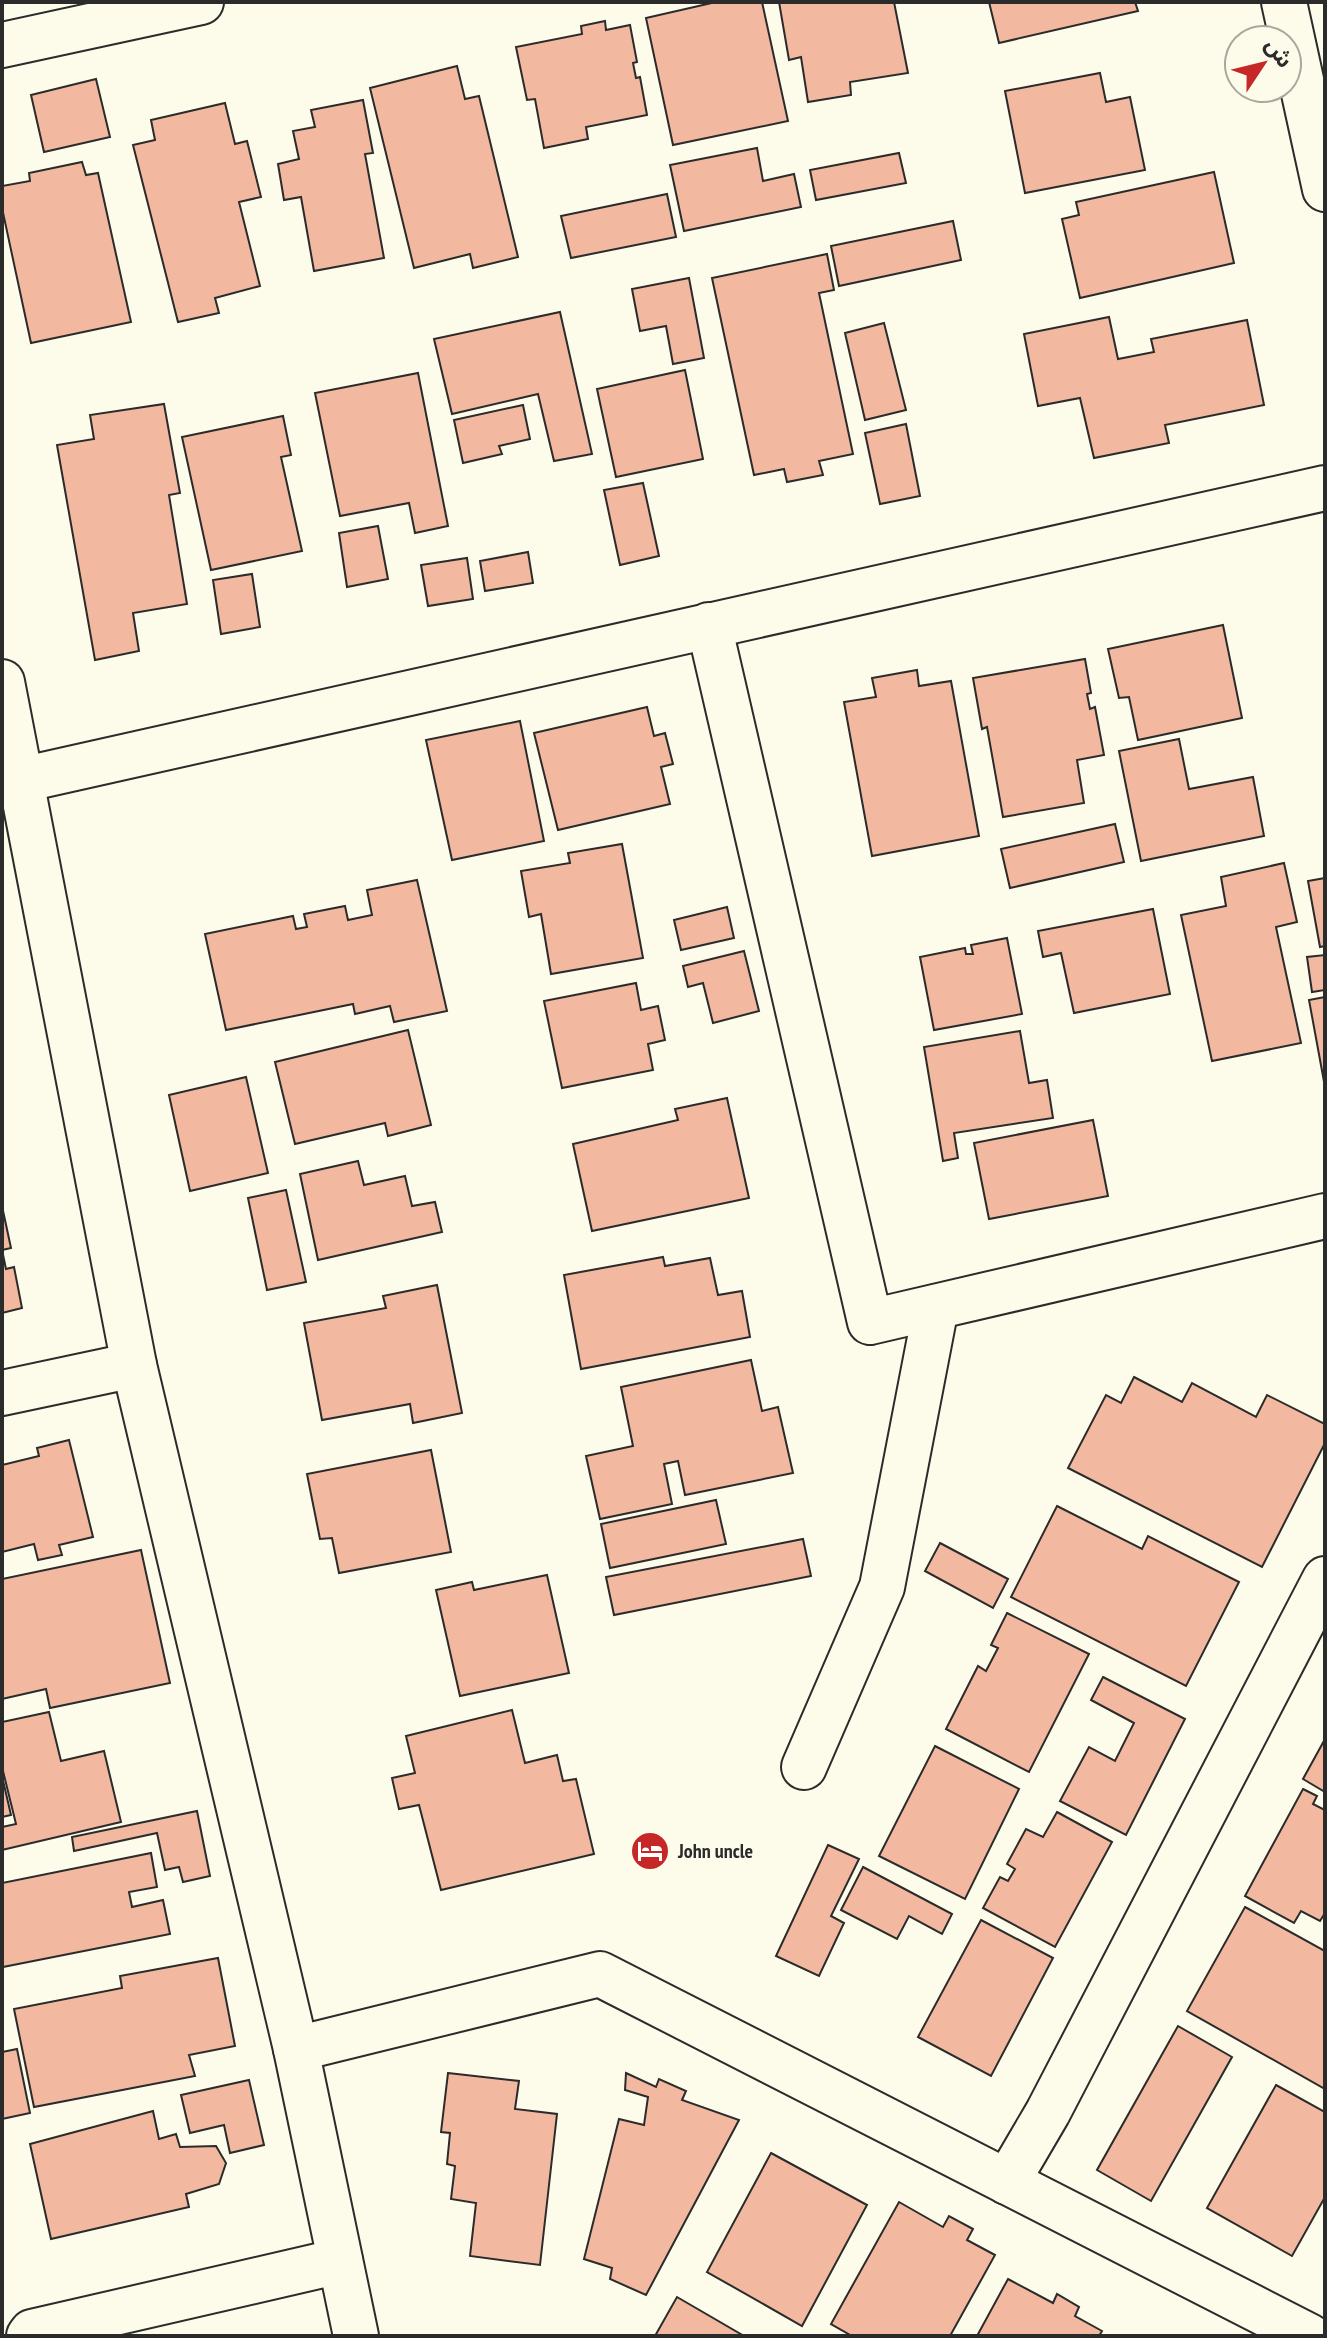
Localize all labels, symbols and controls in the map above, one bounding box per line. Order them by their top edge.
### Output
north arrow [1223,24,1303,104]
text: ش [1259,32,1299,73]
hotel icon: John uncle [629,1830,671,1872]
place label: John uncle [677,1838,753,1864]

